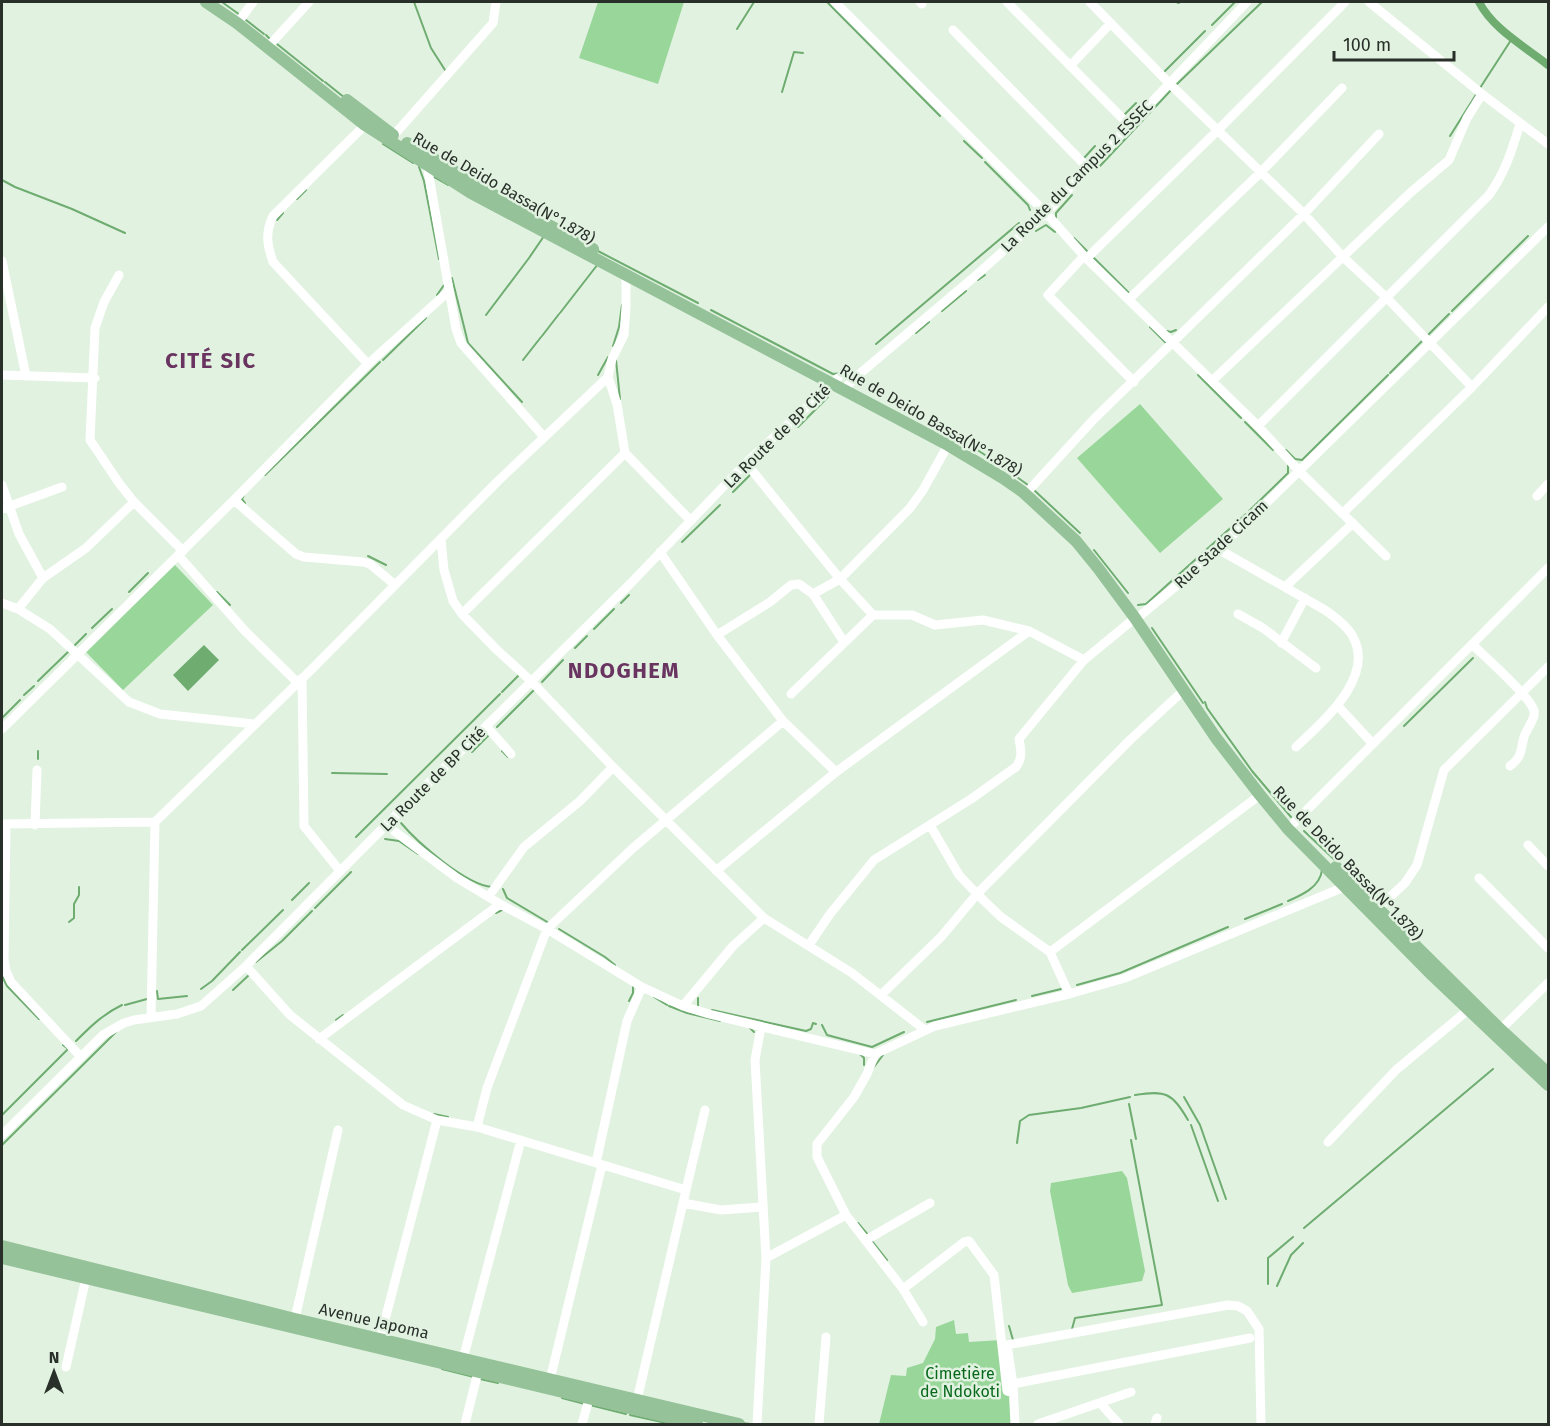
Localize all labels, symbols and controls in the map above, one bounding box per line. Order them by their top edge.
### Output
scale bar [1334,24,1454,62]
text: 100 m [1343,34,1391,56]
street label: La Route du Campus 2 ESSEC [997,96,1157,256]
street label: Rue de Deido Bassa(N°1.878) [409,128,599,248]
district label: CITÉ SIC [165,347,257,374]
street label: Rue de Deido Bassa(N°1.878) [836,360,1026,480]
street label: La Route de BP Cité [720,380,834,492]
street label: Rue Stade Cicam [1170,496,1272,592]
district label: NDOGHEM [568,657,680,684]
street label: La Route de BP Cité [376,722,490,836]
street label: Rue de Deido Bassa(N°1.878) [1269,782,1427,944]
street label: Avenue Japoma [317,1299,431,1343]
north arrow [24,1342,84,1402]
text: N [49,1348,59,1367]
park label: Cimetière de Ndokoti [920,1364,1000,1401]

